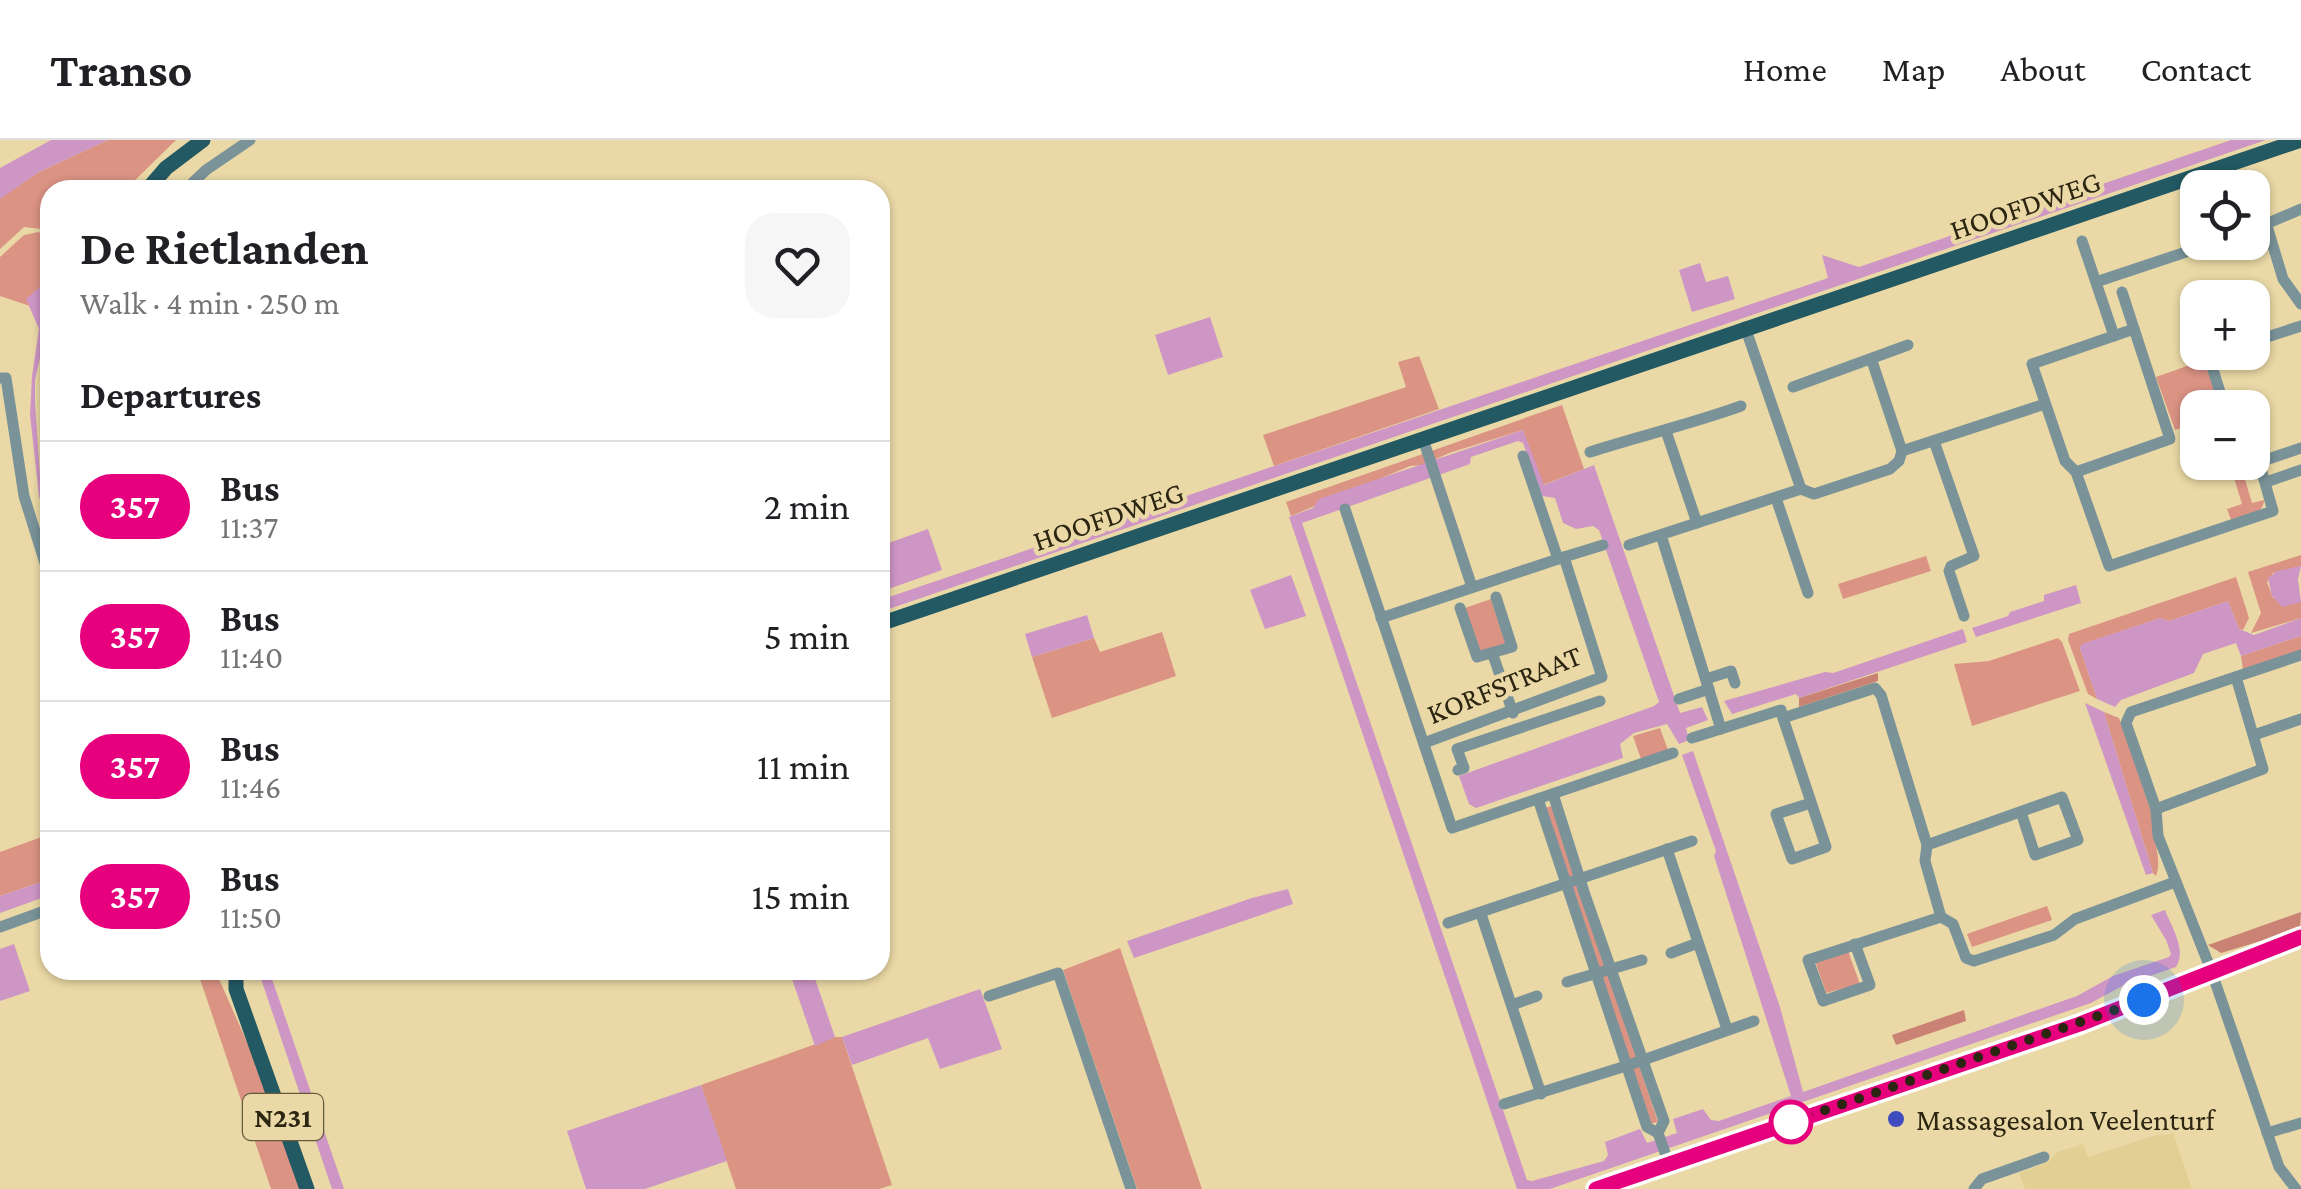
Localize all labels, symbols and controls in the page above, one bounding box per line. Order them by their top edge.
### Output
text: Transo [50,43,192,96]
text: Home [1743,50,1827,89]
text: Map [1882,50,1945,89]
text: About [2000,50,2086,89]
text: Contact [2141,50,2251,89]
street label: HOOFDWEG [1945,164,2105,246]
map controls [2180,170,2270,480]
button: locate [2180,170,2270,260]
button: heart [745,213,850,318]
text: De Rietlanden [80,221,369,274]
button: + [2180,280,2270,370]
text: Walk · 4 min · 250 m [80,285,340,321]
text: Departures [80,374,261,416]
button: − [2180,390,2270,480]
text: Bus [220,467,279,509]
street label: HOOFDWEG [1028,475,1188,557]
text: 2 min [764,485,850,527]
text: 357 [110,487,160,526]
text: 11:37 [220,509,278,545]
text: Bus [220,597,279,639]
text: 5 min [764,615,850,657]
text: 357 [110,617,160,656]
street label: KORFSTRAAT [1422,638,1586,730]
text: 11:40 [220,639,283,675]
text: Bus [220,727,279,769]
text: 11 min [757,745,850,787]
text: 357 [110,747,160,786]
text: 11:46 [220,769,281,805]
text: Bus [220,857,279,899]
text: 15 min [751,875,850,917]
text: 357 [110,877,160,916]
text: 11:50 [220,899,282,935]
your location [2119,975,2169,1025]
road number: N231 [243,1094,323,1140]
unlabelled marker [1770,1101,1812,1143]
place label: Massagesalon Veelenturf [1916,1103,2217,1137]
marker: Massagesalon Veelenturf [1885,1108,1907,1130]

